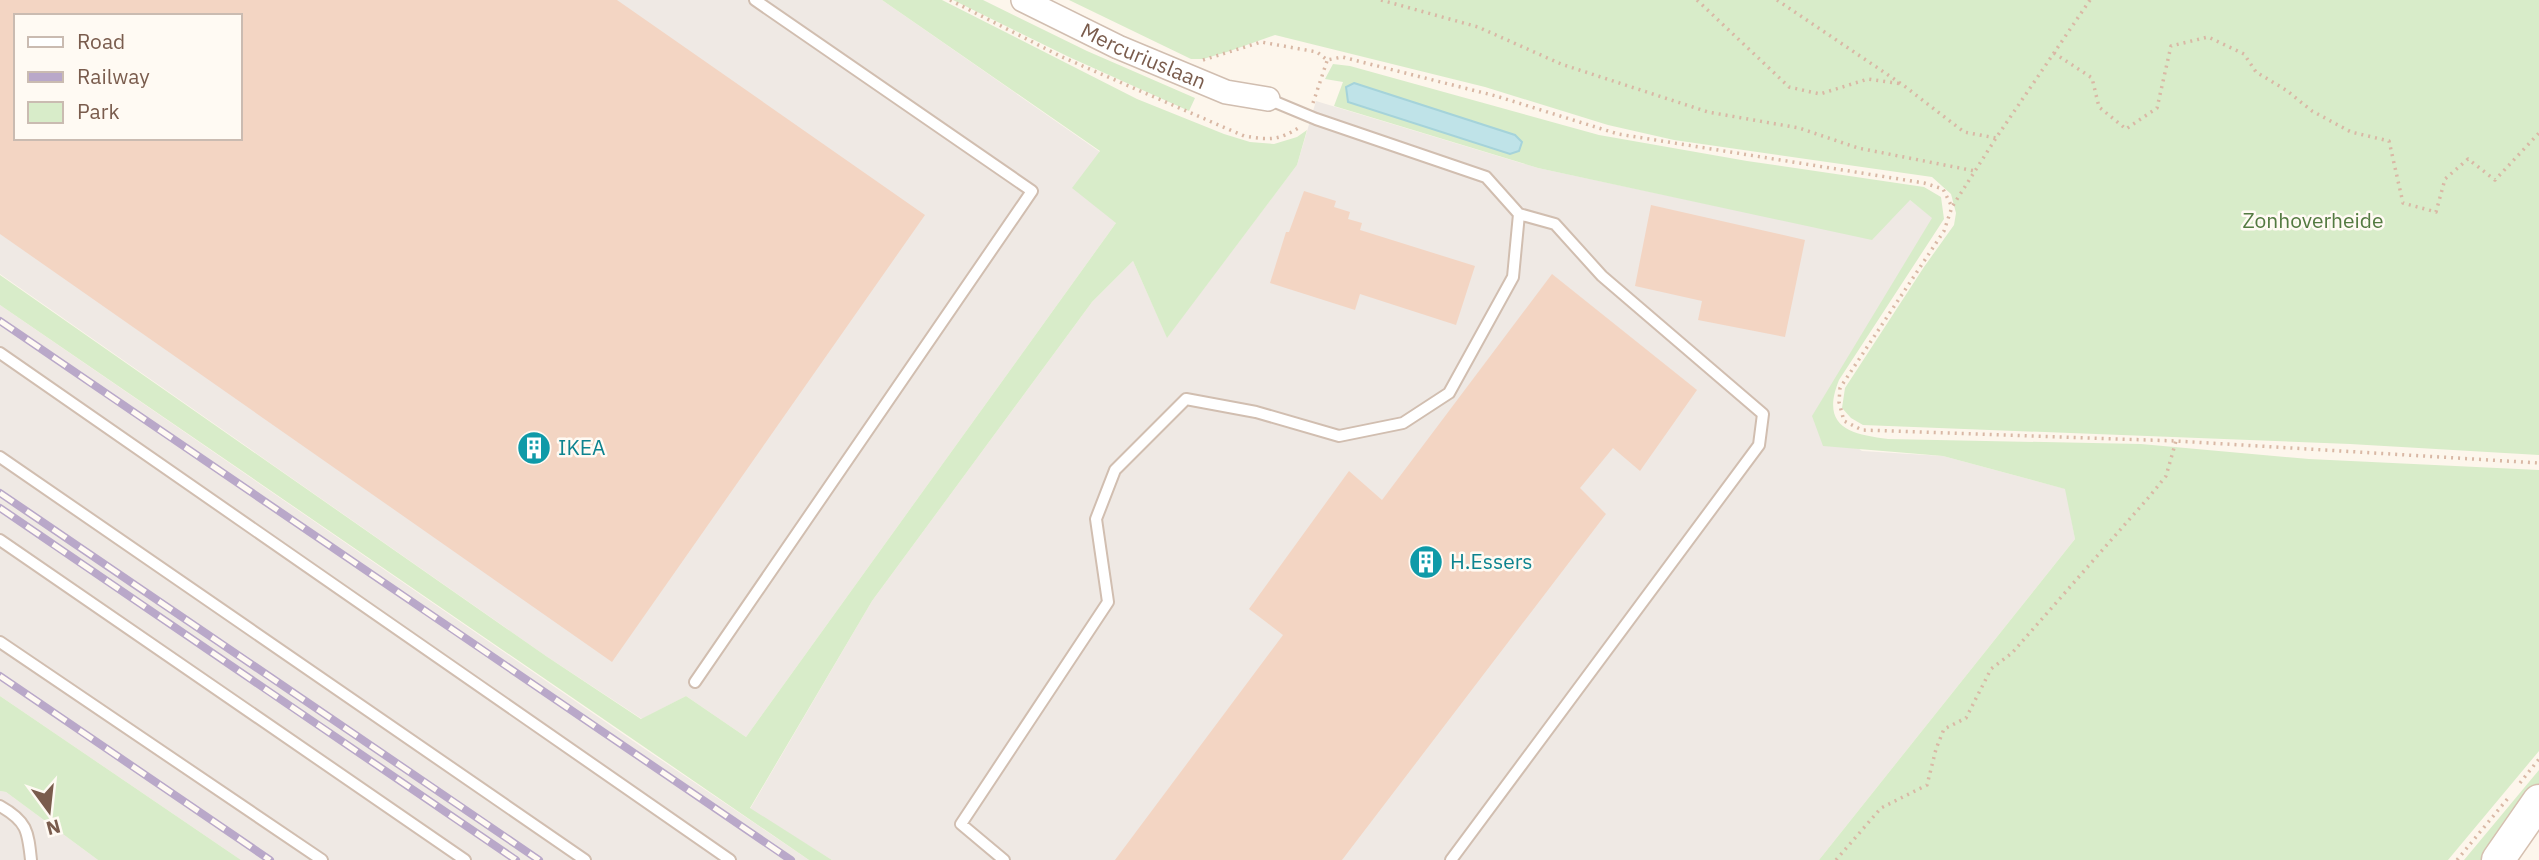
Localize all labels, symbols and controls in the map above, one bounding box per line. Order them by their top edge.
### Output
legend [14,14,242,140]
street label: Mercuriuslaan [1076,16,1211,95]
text: Road [77,27,125,55]
text: Railway [77,62,150,90]
text: Park [77,97,120,125]
park label: Zonhoverheide [2242,206,2384,234]
building icon: IKEA [515,429,553,467]
place label: IKEA [558,433,605,461]
building icon: H.Essers [1407,543,1445,581]
place label: H.Essers [1450,547,1533,575]
north arrow [14,776,84,846]
text: N [44,814,63,841]

